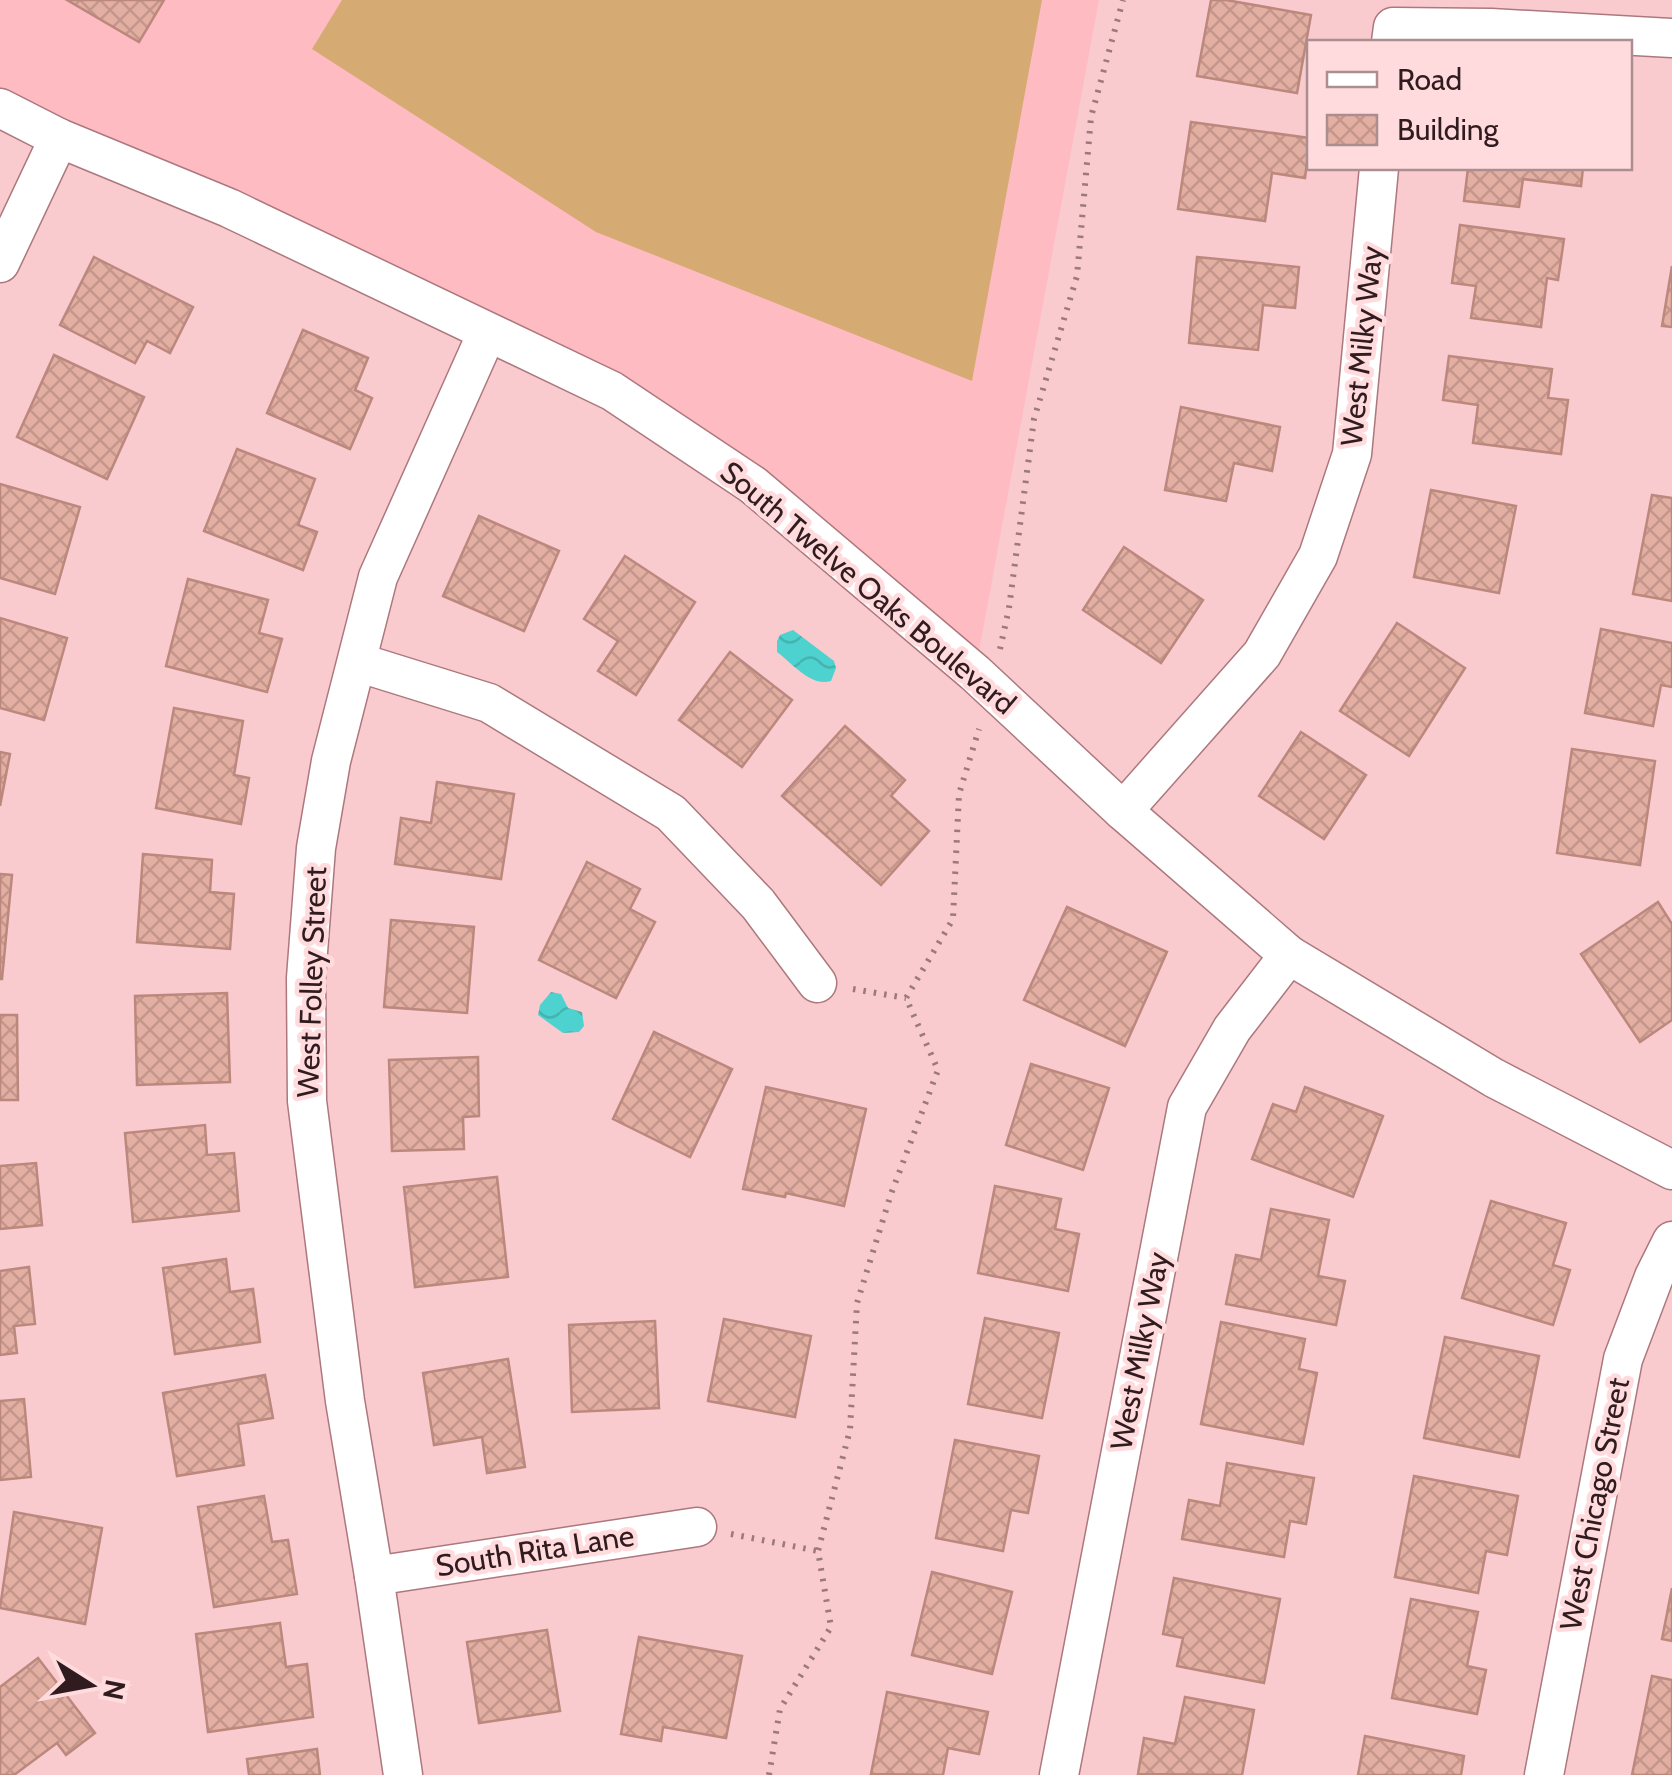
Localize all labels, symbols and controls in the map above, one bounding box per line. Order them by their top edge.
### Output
legend [1307,40,1632,170]
text: Road [1397,61,1462,98]
text: Building [1397,111,1500,148]
street label: West Milky Way [1333,244,1390,448]
street label: South Twelve Oaks Boulevard [713,453,1023,722]
street label: West Folley Street [289,866,334,1098]
street label: West Milky Way [1102,1249,1177,1453]
street label: West Chicago Street [1552,1375,1637,1633]
street label: South Rita Lane [433,1517,637,1584]
north arrow [40,1635,140,1735]
text: N [96,1677,133,1703]

